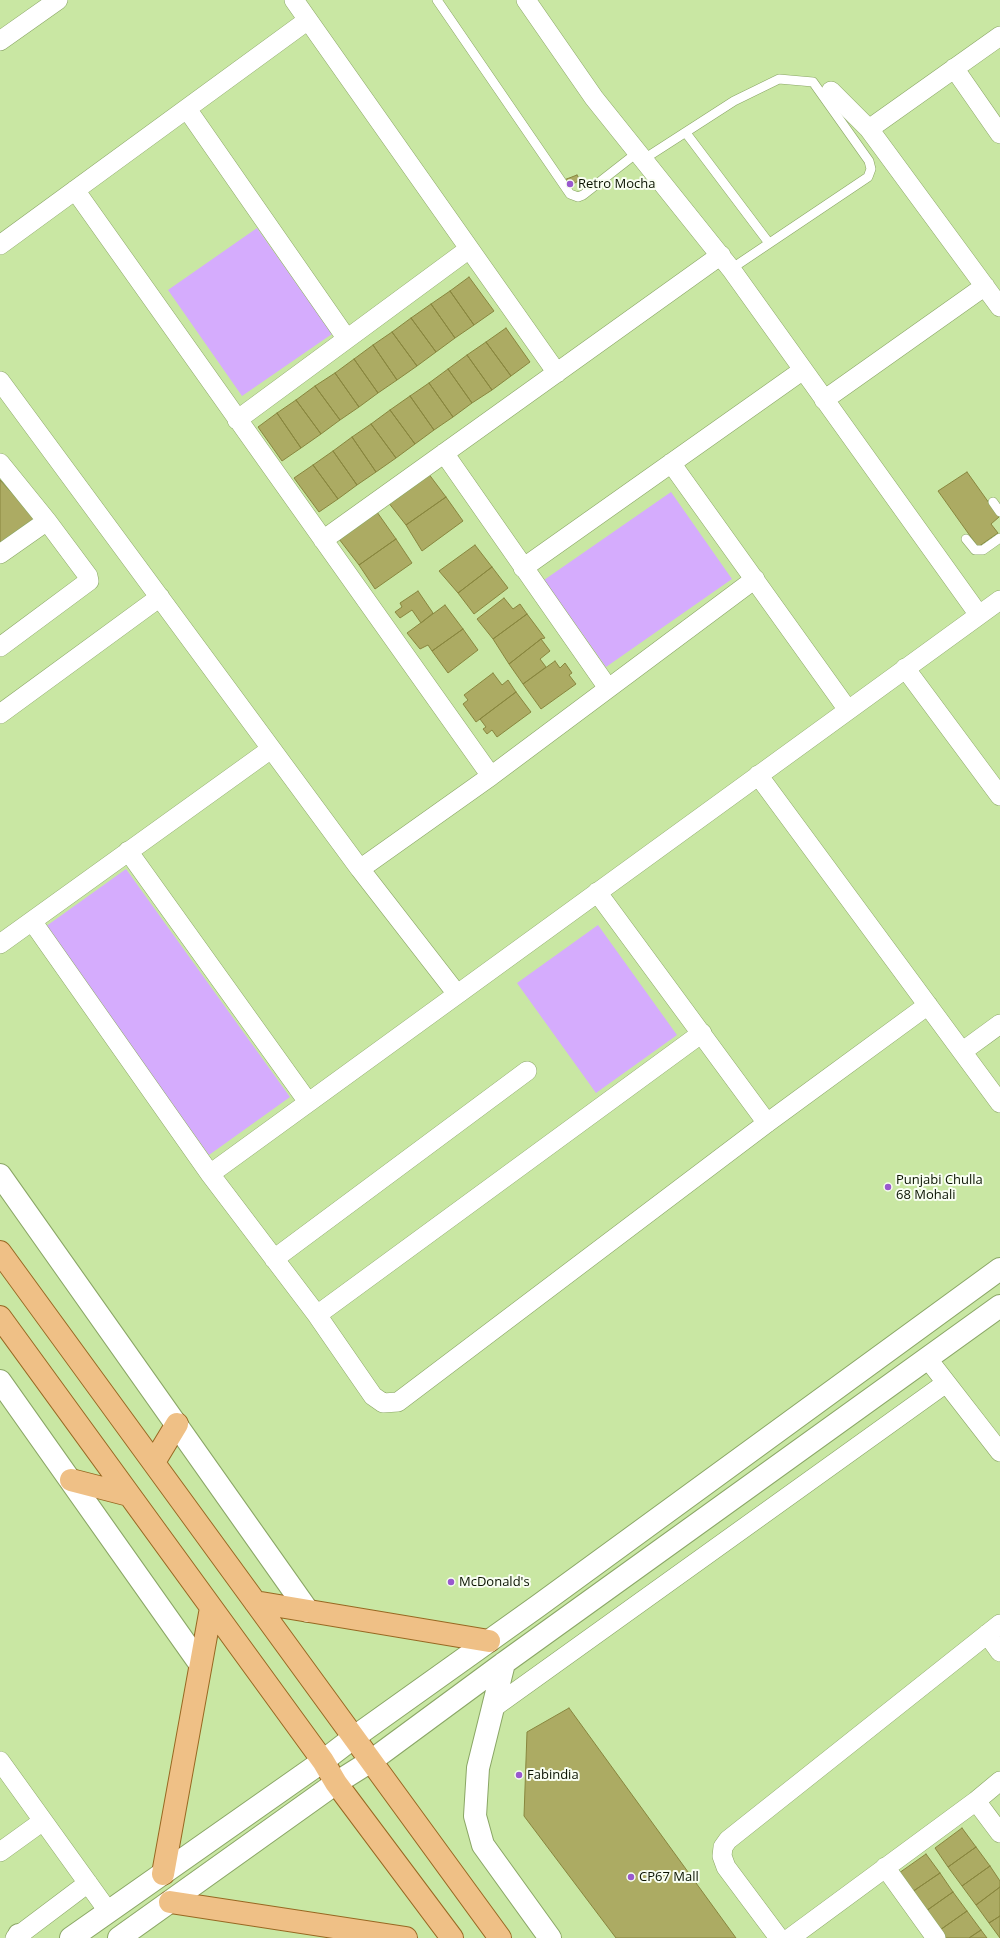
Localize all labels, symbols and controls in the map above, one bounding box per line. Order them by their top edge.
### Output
place label: Retro Mocha [578,176,655,192]
marker: Retro Mocha [565,179,575,189]
place label: Punjabi Chulla 68 Mohali [896,1172,983,1203]
marker: Punjabi Chulla 68 Mohali [883,1182,893,1192]
place label: McDonald's [459,1574,530,1590]
marker: McDonald's [446,1577,456,1587]
place label: Fabindia [527,1767,579,1783]
marker: Fabindia [514,1770,524,1780]
place label: CP67 Mall [639,1869,699,1885]
marker: CP67 Mall [626,1872,636,1882]

